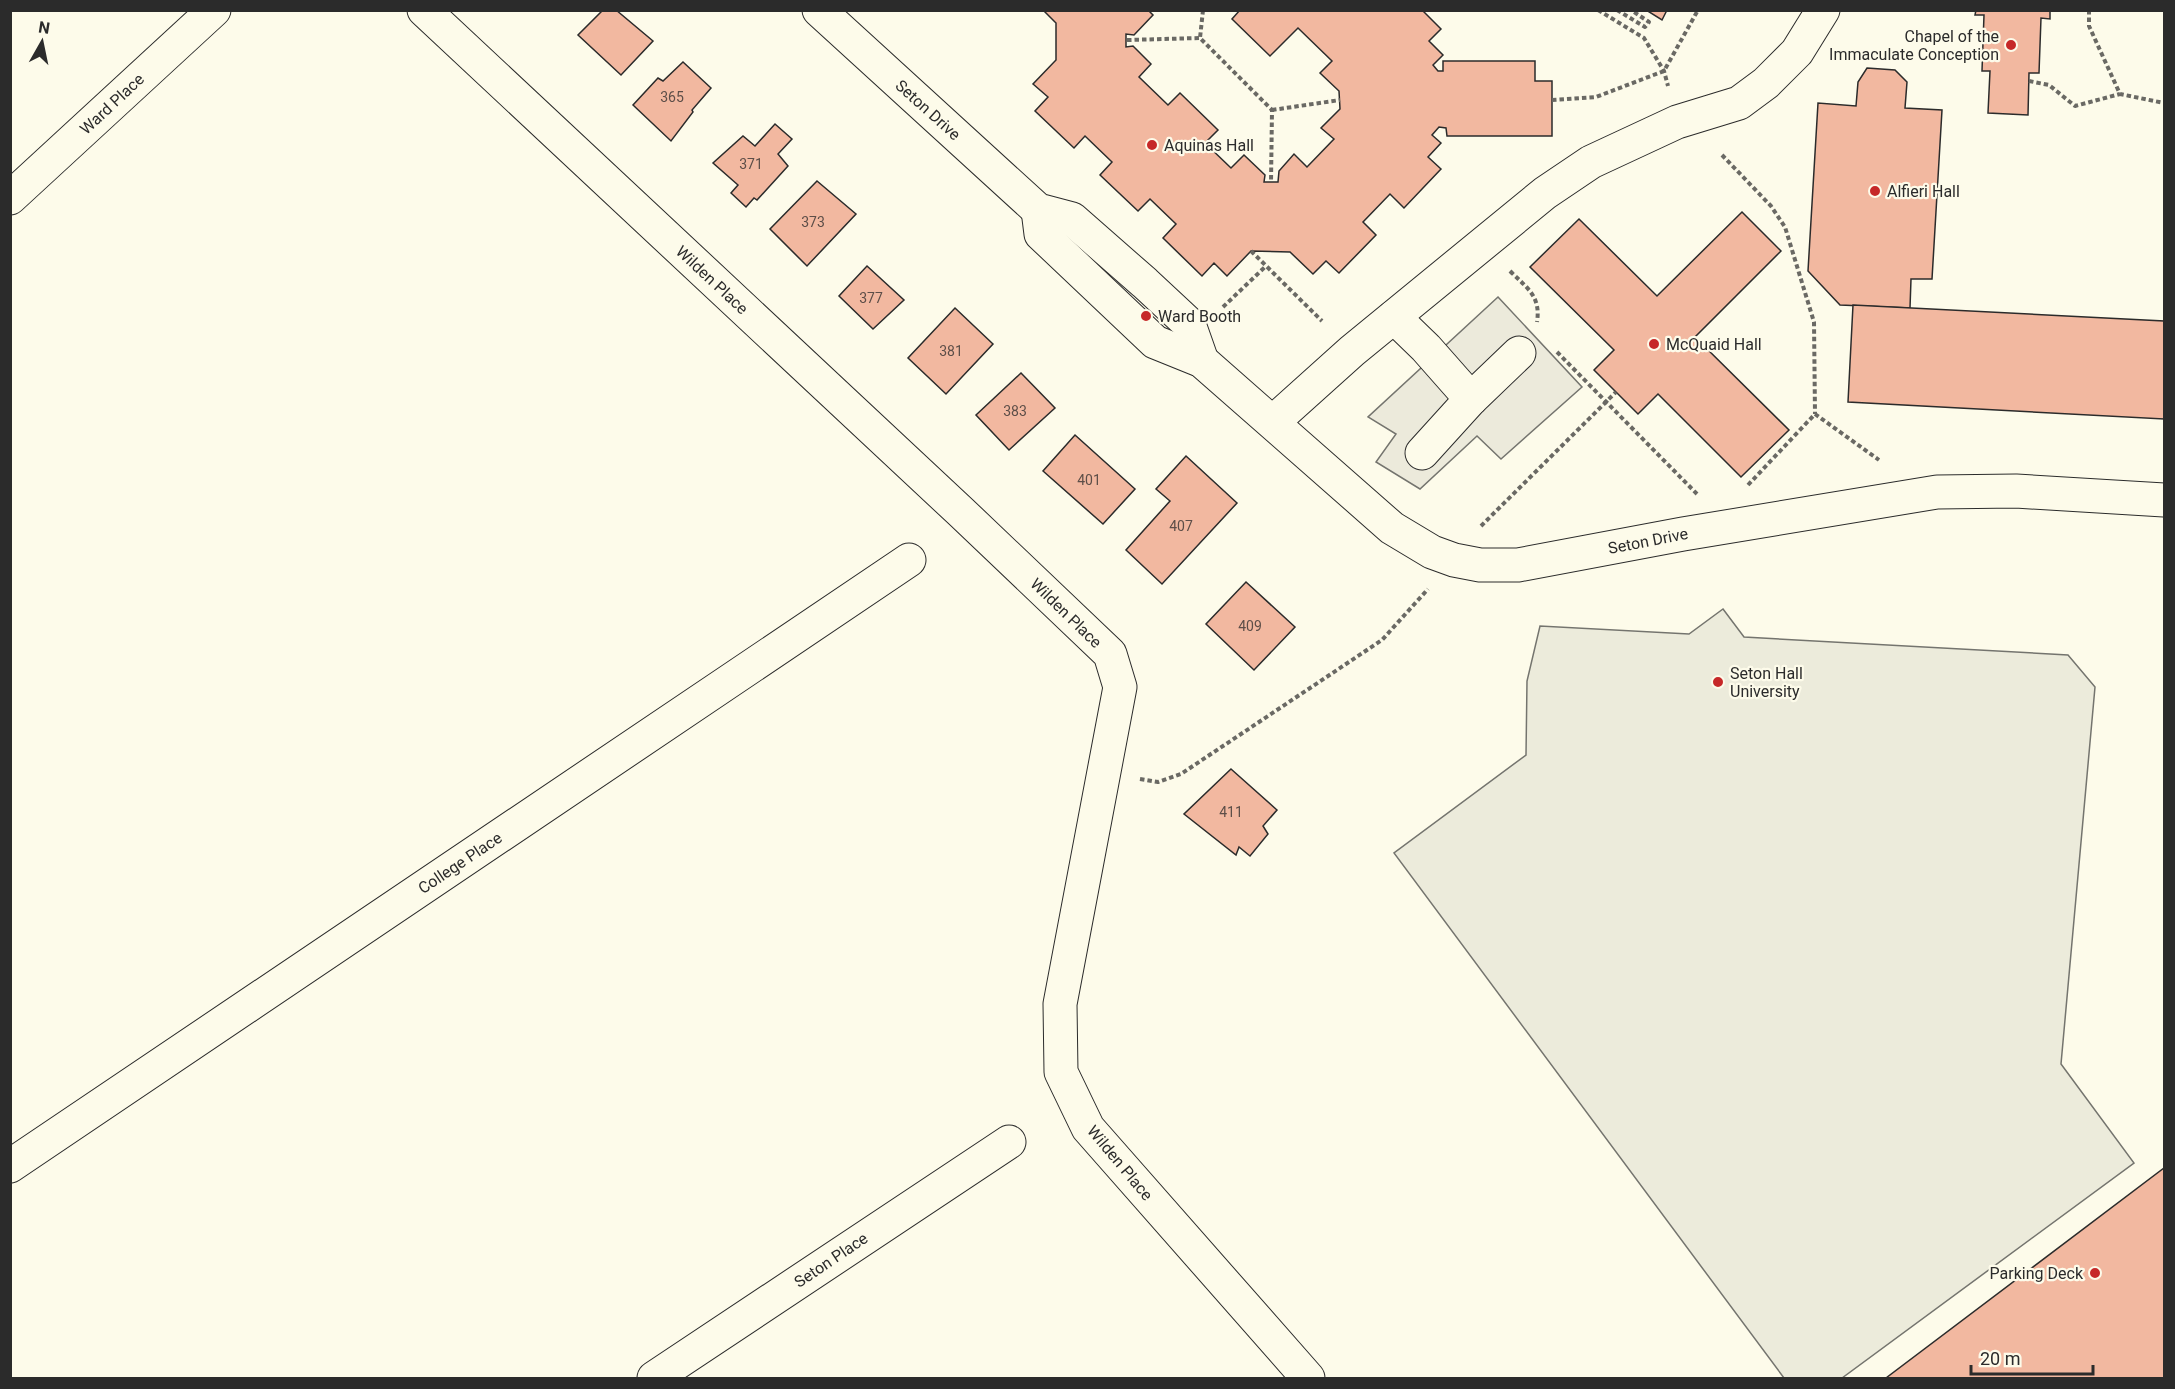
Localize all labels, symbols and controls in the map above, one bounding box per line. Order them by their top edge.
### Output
north arrow [12,12,72,72]
text: N [37,17,51,38]
place label: Chapel of the Immaculate Conception [1829,27,1999,64]
marker: Chapel of the Immaculate Conception [2004,38,2018,52]
street label: Ward Place [76,70,148,138]
street label: Seton Drive [892,76,964,144]
house number: 365 [660,89,684,105]
place label: Aquinas Hall [1164,136,1254,155]
marker: Aquinas Hall [1145,138,1159,152]
house number: 371 [739,156,763,172]
place label: Alfieri Hall [1887,182,1960,201]
marker: Alfieri Hall [1868,184,1882,198]
house number: 373 [801,214,825,230]
street label: Wilden Place [672,242,752,318]
house number: 377 [859,290,883,306]
place label: Ward Booth [1158,307,1241,326]
marker: Ward Booth [1139,309,1153,323]
place label: McQuaid Hall [1666,335,1762,354]
marker: McQuaid Hall [1647,337,1661,351]
house number: 381 [939,343,963,359]
house number: 383 [1003,403,1027,419]
house number: 401 [1077,472,1101,488]
house number: 407 [1169,518,1193,534]
street label: Seton Drive [1606,524,1690,558]
street label: Wilden Place [1026,574,1106,652]
house number: 409 [1238,618,1262,634]
place label: Seton Hall University [1730,664,1803,701]
marker: Seton Hall University [1711,675,1725,689]
house number: 411 [1219,804,1243,820]
street label: College Place [415,828,505,898]
street label: Wilden Place [1083,1122,1157,1204]
street label: Seton Place [791,1228,871,1292]
place label: Parking Deck [1990,1264,2084,1283]
marker: Parking Deck [2088,1266,2102,1280]
scale bar [1971,1338,2092,1376]
text: 20 m [1980,1348,2020,1369]

